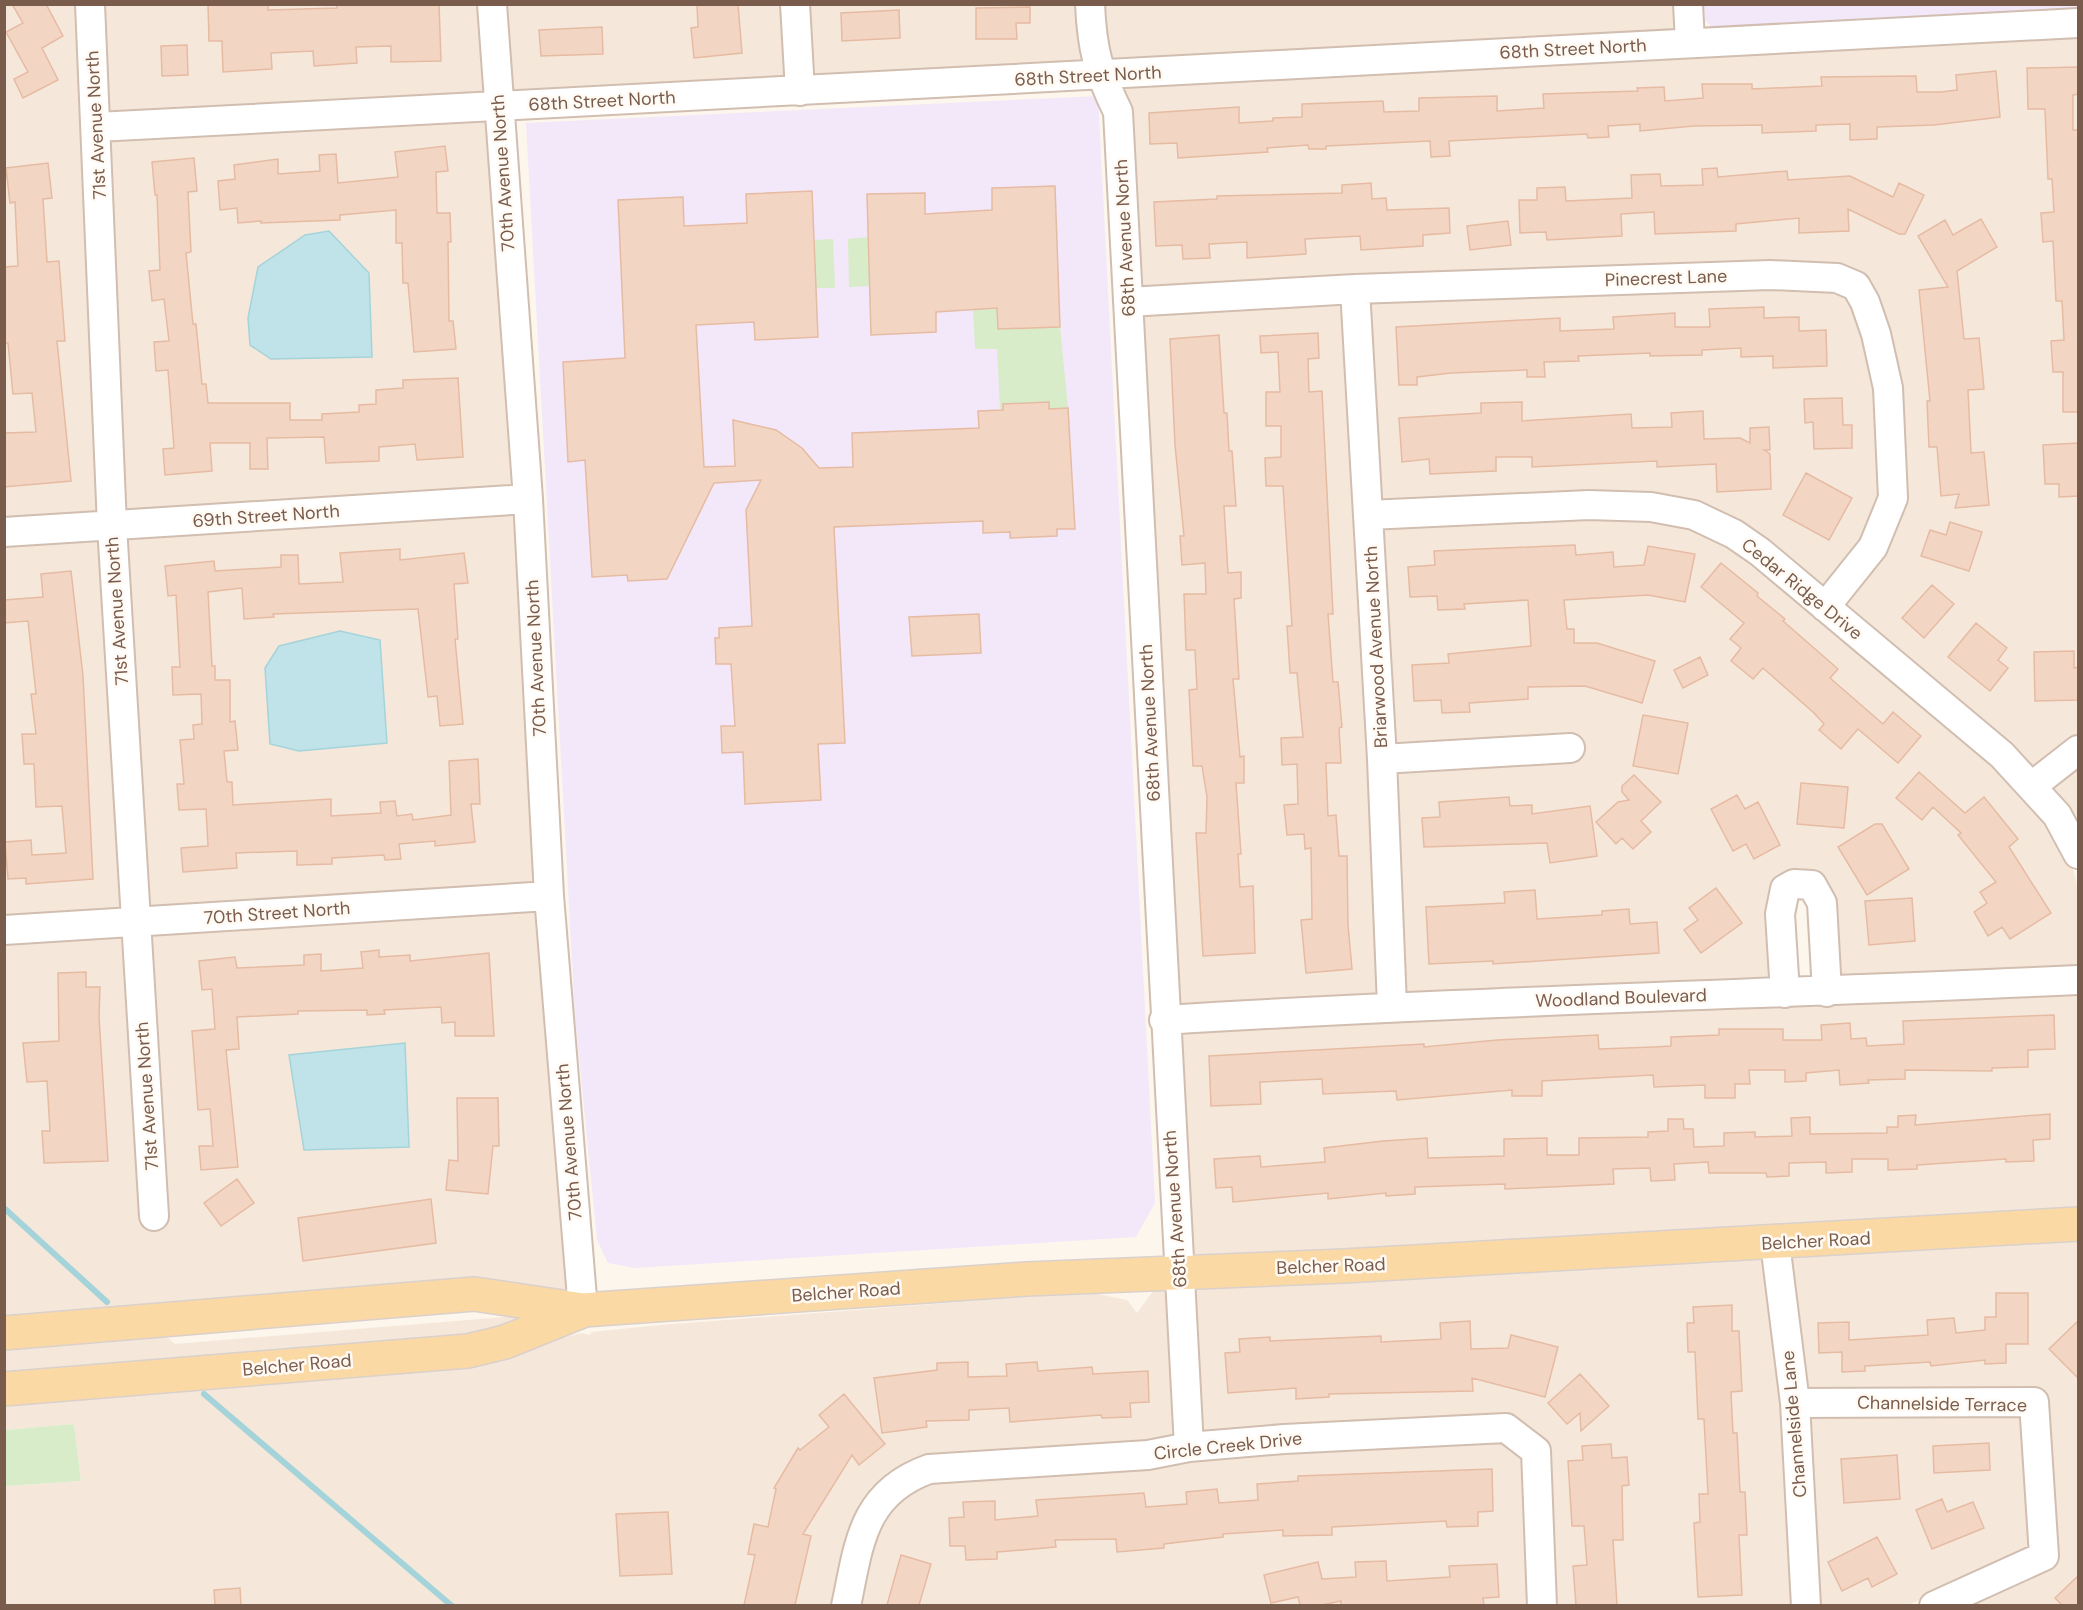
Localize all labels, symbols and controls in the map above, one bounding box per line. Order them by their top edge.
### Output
street label: 68th Street North [1499,33,1647,65]
street label: 71st Avenue North [80,50,112,200]
street label: 68th Street North [1014,60,1162,92]
street label: 68th Street North [528,85,676,117]
street label: 70th Avenue North [486,94,520,252]
street label: 68th Avenue North [1109,159,1141,317]
street label: Pinecrest Lane [1604,264,1728,292]
street label: 69th Street North [192,499,340,533]
street label: Cedar Ridge Drive [1736,533,1868,645]
street label: 71st Avenue North [100,536,134,686]
street label: Briarwood Avenue North [1359,545,1393,749]
street label: 70th Avenue North [520,579,552,737]
street label: 68th Avenue North [1134,644,1166,802]
street label: 70th Street North [203,896,351,930]
street label: Woodland Boulevard [1535,983,1707,1013]
street label: 71st Avenue North [130,1021,164,1171]
street label: 70th Avenue North [550,1063,588,1221]
street label: 68th Avenue North [1158,1130,1192,1288]
street label: Belcher Road [1761,1226,1871,1256]
street label: Belcher Road [1276,1252,1386,1280]
street label: Belcher Road [791,1276,901,1308]
street label: Belcher Road [241,1348,353,1382]
street label: Channelside Lane [1776,1350,1812,1498]
street label: Channelside Terrace [1857,1391,2027,1417]
street label: Circle Creek Drive [1153,1426,1303,1466]

